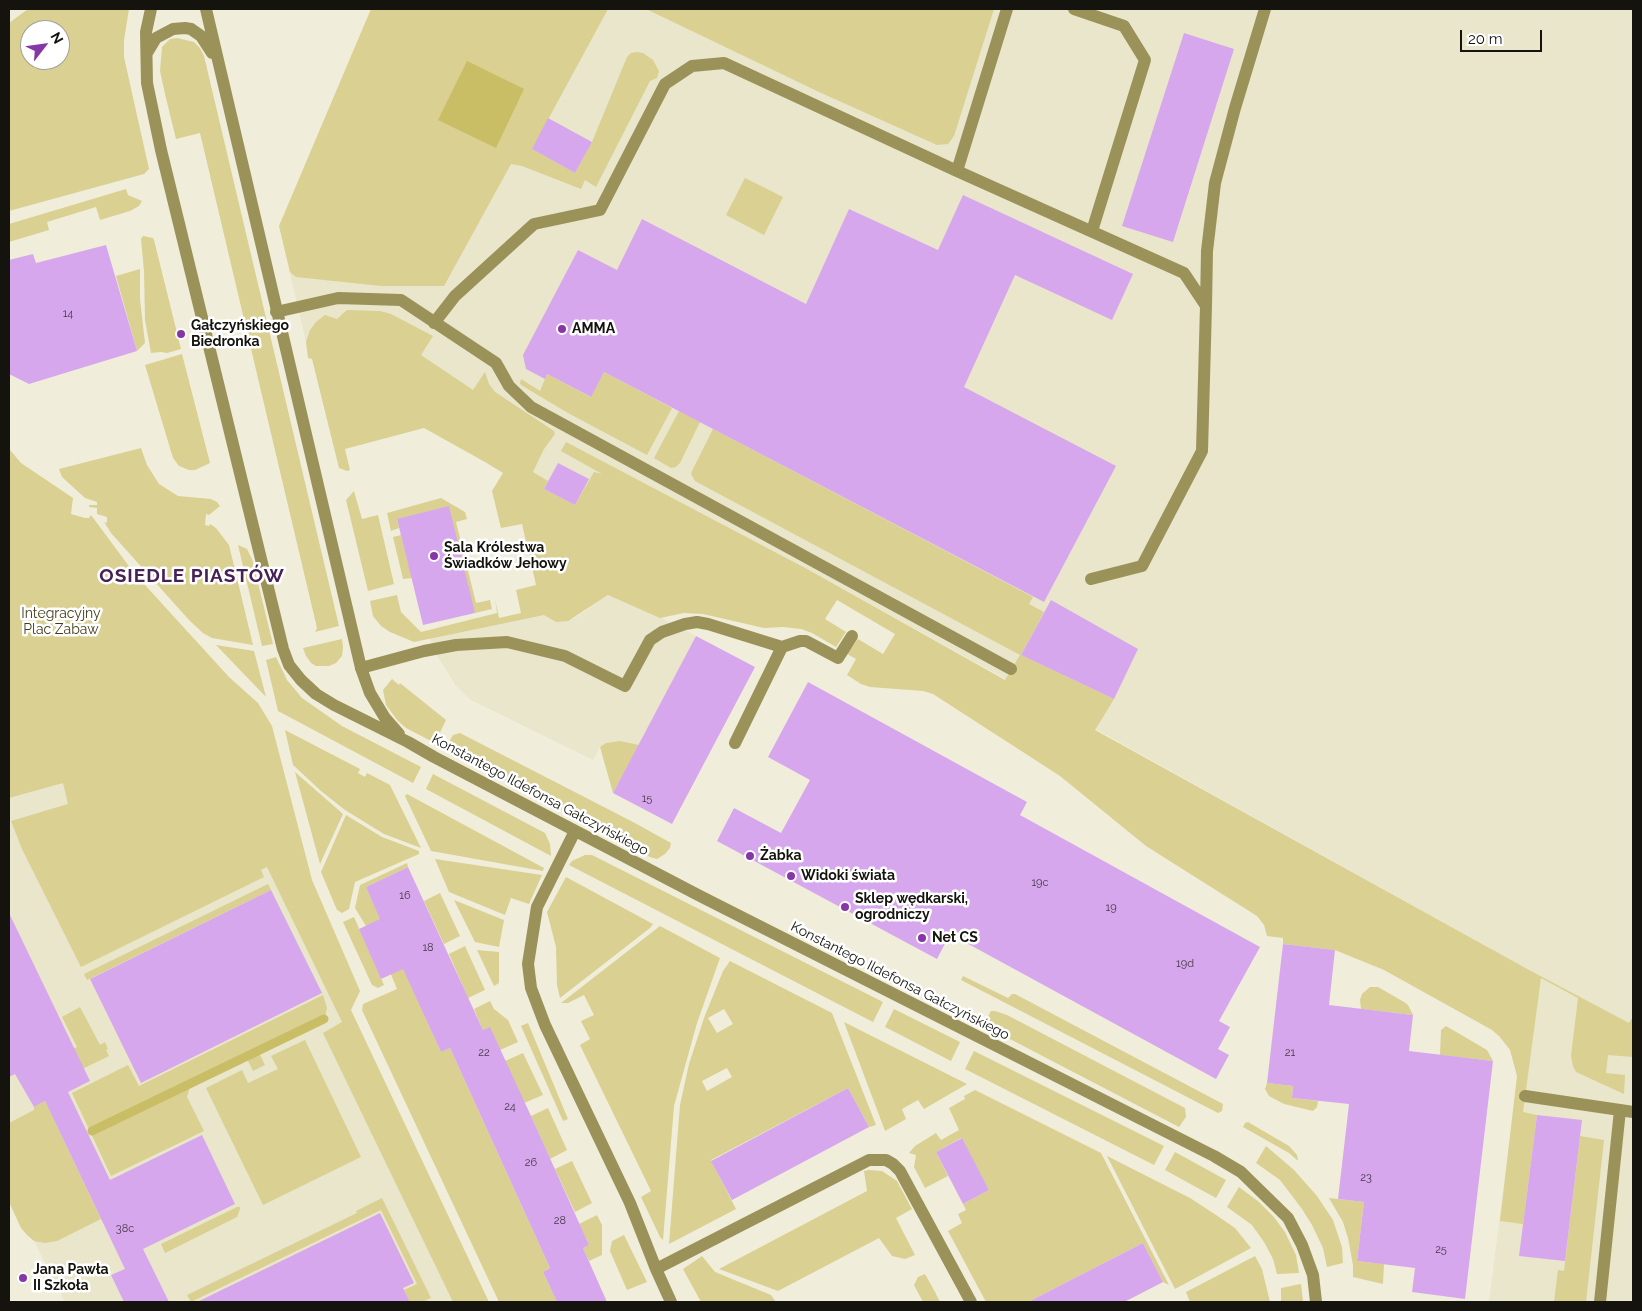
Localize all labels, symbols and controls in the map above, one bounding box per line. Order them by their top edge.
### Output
north arrow [20,20,70,70]
scale bar [1462,20,1544,52]
text: N [48,29,67,47]
text: 20 m [1468,30,1503,48]
house number: 14 [63,307,73,321]
place label: Gałczyńskiego Biedronka [191,318,289,351]
place label: AMMA [572,321,615,337]
marker: AMMA [556,323,568,335]
marker: Gałczyńskiego Biedronka [175,328,187,340]
place label: Sala Królestwa Świadków Jehowy [444,540,567,572]
marker: Sala Królestwa Świadków Jehowy [428,550,440,562]
district label: OSIEDLE PIASTÓW [97,565,287,587]
park label: Integracyjny Plac Zabaw [21,606,101,638]
street label: Konstantego Ildefonsa Gałczyńskiego [429,731,651,859]
house number: 15 [642,792,652,806]
place label: Żabka [760,848,801,864]
marker: Żabka [744,850,756,862]
place label: Widoki świata [801,868,895,884]
marker: Widoki świata [785,870,797,882]
house number: 19c [1031,876,1049,890]
house number: 16 [399,889,411,903]
place label: Sklep wędkarski, ogrodniczy [855,891,968,924]
marker: Sklep wędkarski, ogrodniczy [839,901,851,913]
house number: 19 [1105,901,1117,915]
street label: Konstantego Ildefonsa Gałczyńskiego [788,918,1012,1044]
place label: Net CS [932,930,978,946]
marker: Net CS [916,932,928,944]
house number: 18 [422,941,434,955]
house number: 19d [1176,957,1194,971]
house number: 22 [478,1046,490,1060]
house number: 21 [1285,1046,1295,1060]
house number: 24 [504,1100,516,1114]
house number: 26 [525,1156,537,1170]
house number: 23 [1360,1171,1372,1185]
house number: 28 [554,1214,566,1228]
house number: 38c [116,1222,134,1236]
house number: 25 [1435,1243,1447,1257]
place label: Jana Pawła II Szkoła [33,1262,109,1294]
marker: Jana Pawła II Szkoła [17,1272,29,1284]

